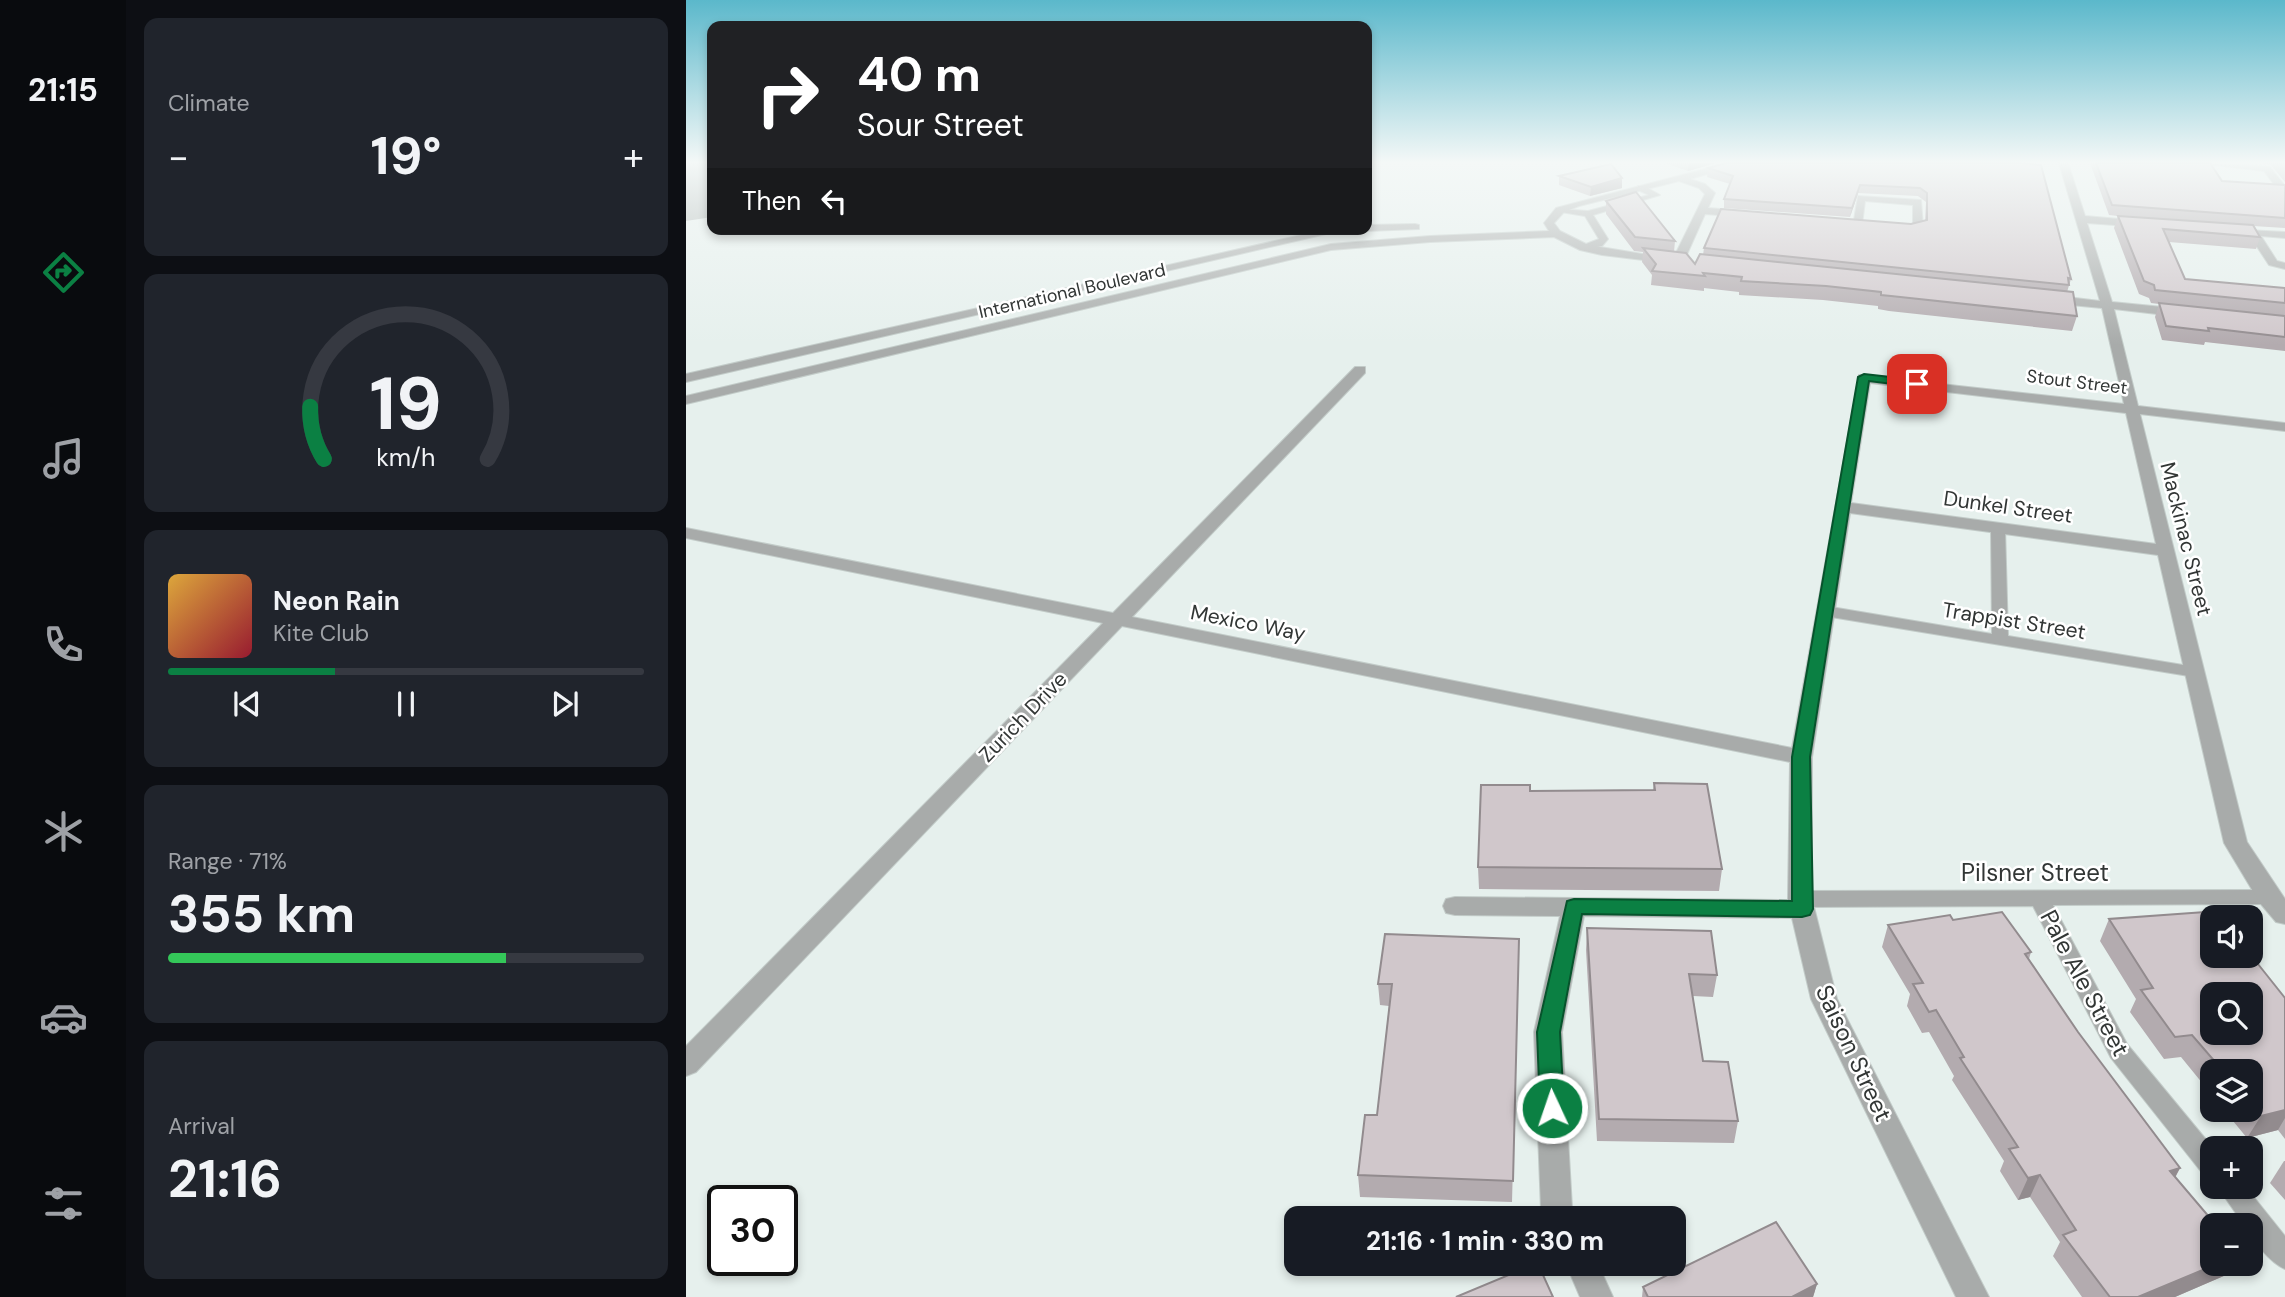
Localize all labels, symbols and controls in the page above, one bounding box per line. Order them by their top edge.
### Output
text: 40 m [857,42,981,106]
icon: right [742,49,833,140]
text: 21:15 [28,69,98,111]
text: Climate [168,88,250,118]
text: Sour Street [857,104,1024,146]
text: 19° [371,122,441,190]
text: − [168,132,189,182]
text: + [623,132,644,182]
icon: left [815,182,853,220]
text: Then [742,184,801,218]
icon: directions [39,248,88,297]
street label: International Boulevard [976,258,1168,324]
pin [1887,354,1947,414]
text: 19 [370,357,442,452]
street label: Stout Street [2025,364,2129,400]
icon: arrive [1898,365,1936,403]
icon: music [39,434,88,483]
text: km/h [376,440,436,473]
street label: Mackinac Street [2153,459,2219,619]
street label: Dunkel Street [1942,484,2074,530]
text: Neon Rain [273,584,400,618]
street label: Trappist Street [1940,596,2088,646]
street label: Mexico Way [1188,598,1308,648]
text: Kite Club [273,618,369,648]
icon: phone [39,620,88,669]
street label: Zurich Drive [973,666,1073,768]
icon: previous [228,685,266,723]
icon: pause [387,685,425,723]
icon: next [546,685,584,723]
icon: climate [39,807,88,856]
text: Range · 71% [168,846,287,876]
street label: Pilsner Street [1961,857,2109,888]
text: 355 km [168,880,355,948]
street label: Pale Ale Street [2033,905,2137,1061]
map controls [2200,905,2263,1276]
button: sound [2200,905,2263,968]
street label: Saison Street [1809,980,1899,1126]
button: search [2200,982,2263,1045]
icon: car [39,993,88,1042]
button: layers [2200,1059,2263,1122]
position arrow [1515,1071,1589,1145]
text: Arrival [168,1111,235,1141]
button: + [2200,1136,2263,1199]
text: 21:16 [168,1145,282,1213]
icon: filters [39,1179,88,1228]
speed limit sign: 30 [707,1185,798,1276]
button: − [2200,1213,2263,1276]
text: 21:16 · 1 min · 330 m [1366,1224,1604,1258]

